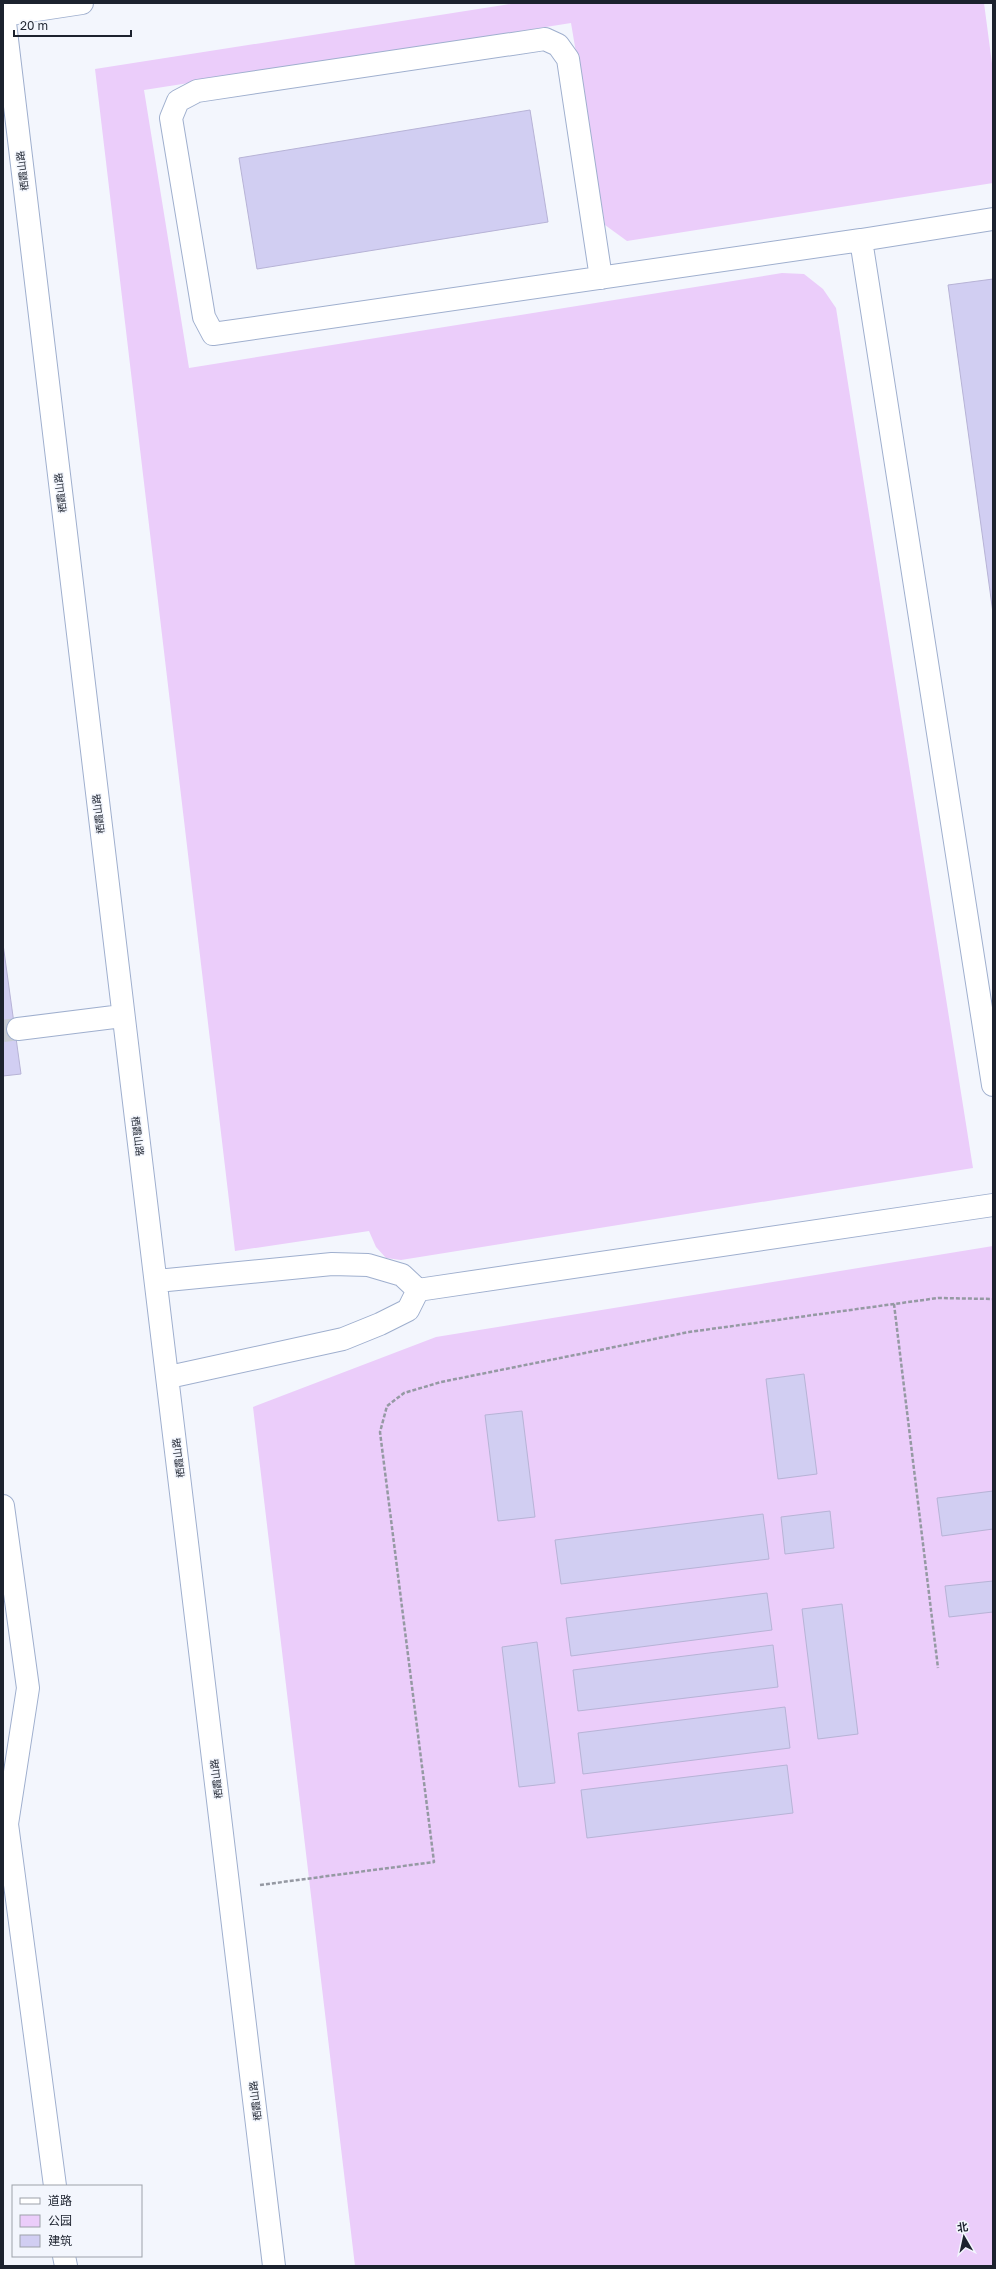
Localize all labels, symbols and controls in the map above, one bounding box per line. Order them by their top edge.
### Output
scale bar [14,12,131,38]
text: 20 m [20,18,48,33]
street label: 栖霞山路 [14,150,30,192]
street label: 栖霞山路 [52,472,68,514]
street label: 栖霞山路 [90,793,106,835]
street label: 栖霞山路 [130,1115,146,1157]
street label: 栖霞山路 [170,1437,186,1479]
street label: 栖霞山路 [208,1758,224,1800]
street label: 栖霞山路 [247,2080,263,2122]
legend [12,2185,142,2257]
text: 道路 [48,2193,72,2208]
text: 公园 [48,2213,72,2228]
north arrow [944,2217,984,2257]
text: 北 [956,2219,969,2234]
text: 建筑 [48,2233,72,2248]

